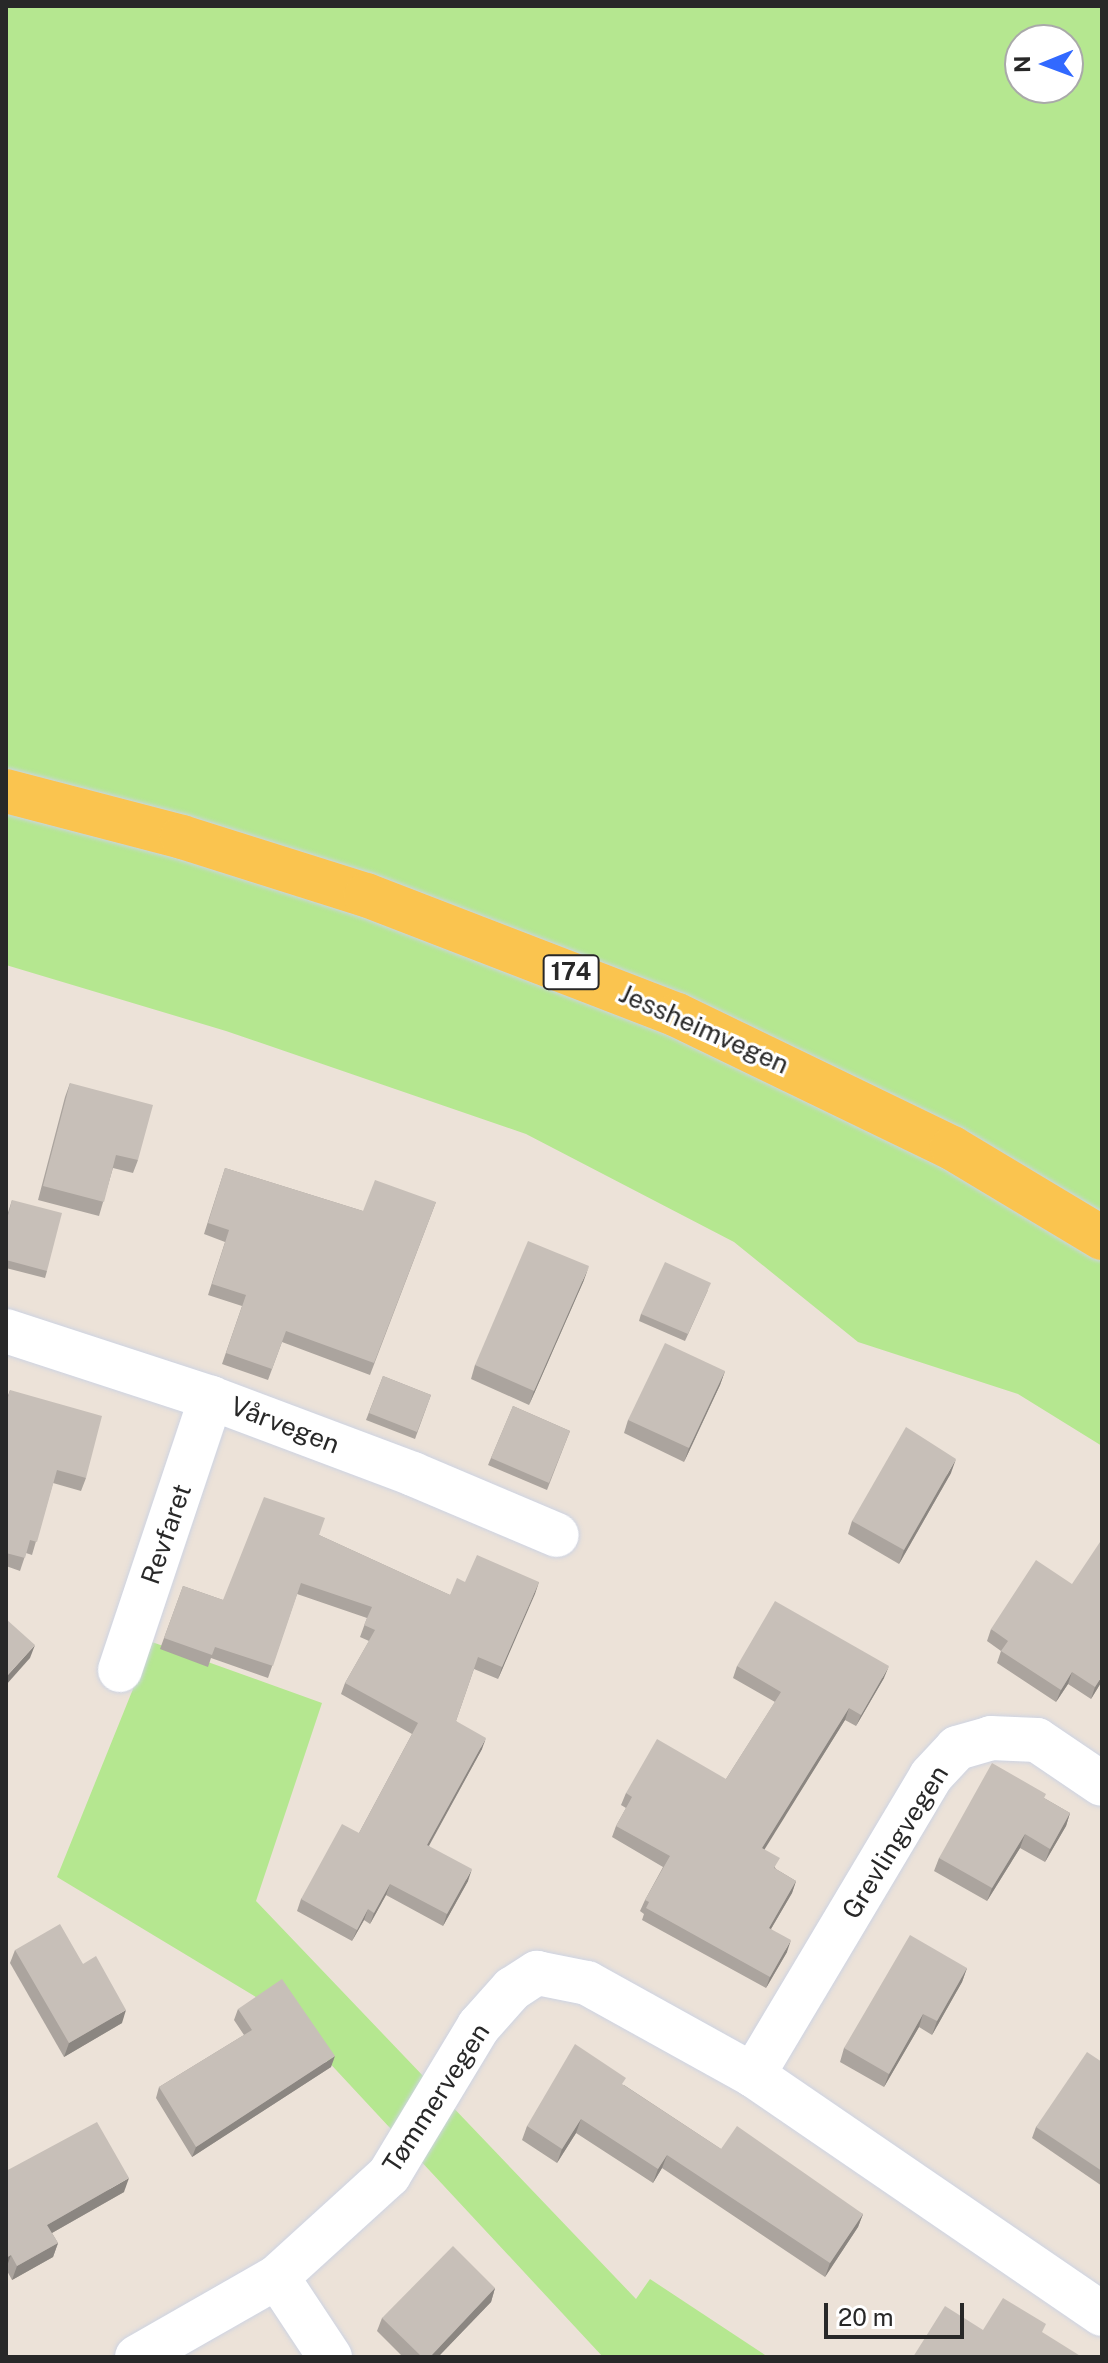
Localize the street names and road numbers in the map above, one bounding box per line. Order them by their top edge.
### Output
road number: 174 [541,952,601,992]
street label: Jessheimvegen [614,978,794,1080]
street label: Vårvegen [226,1390,344,1460]
street label: Revfaret [134,1480,198,1588]
street label: Grevlingvegen [835,1759,955,1925]
street label: Tømmervegen [376,2017,496,2179]

